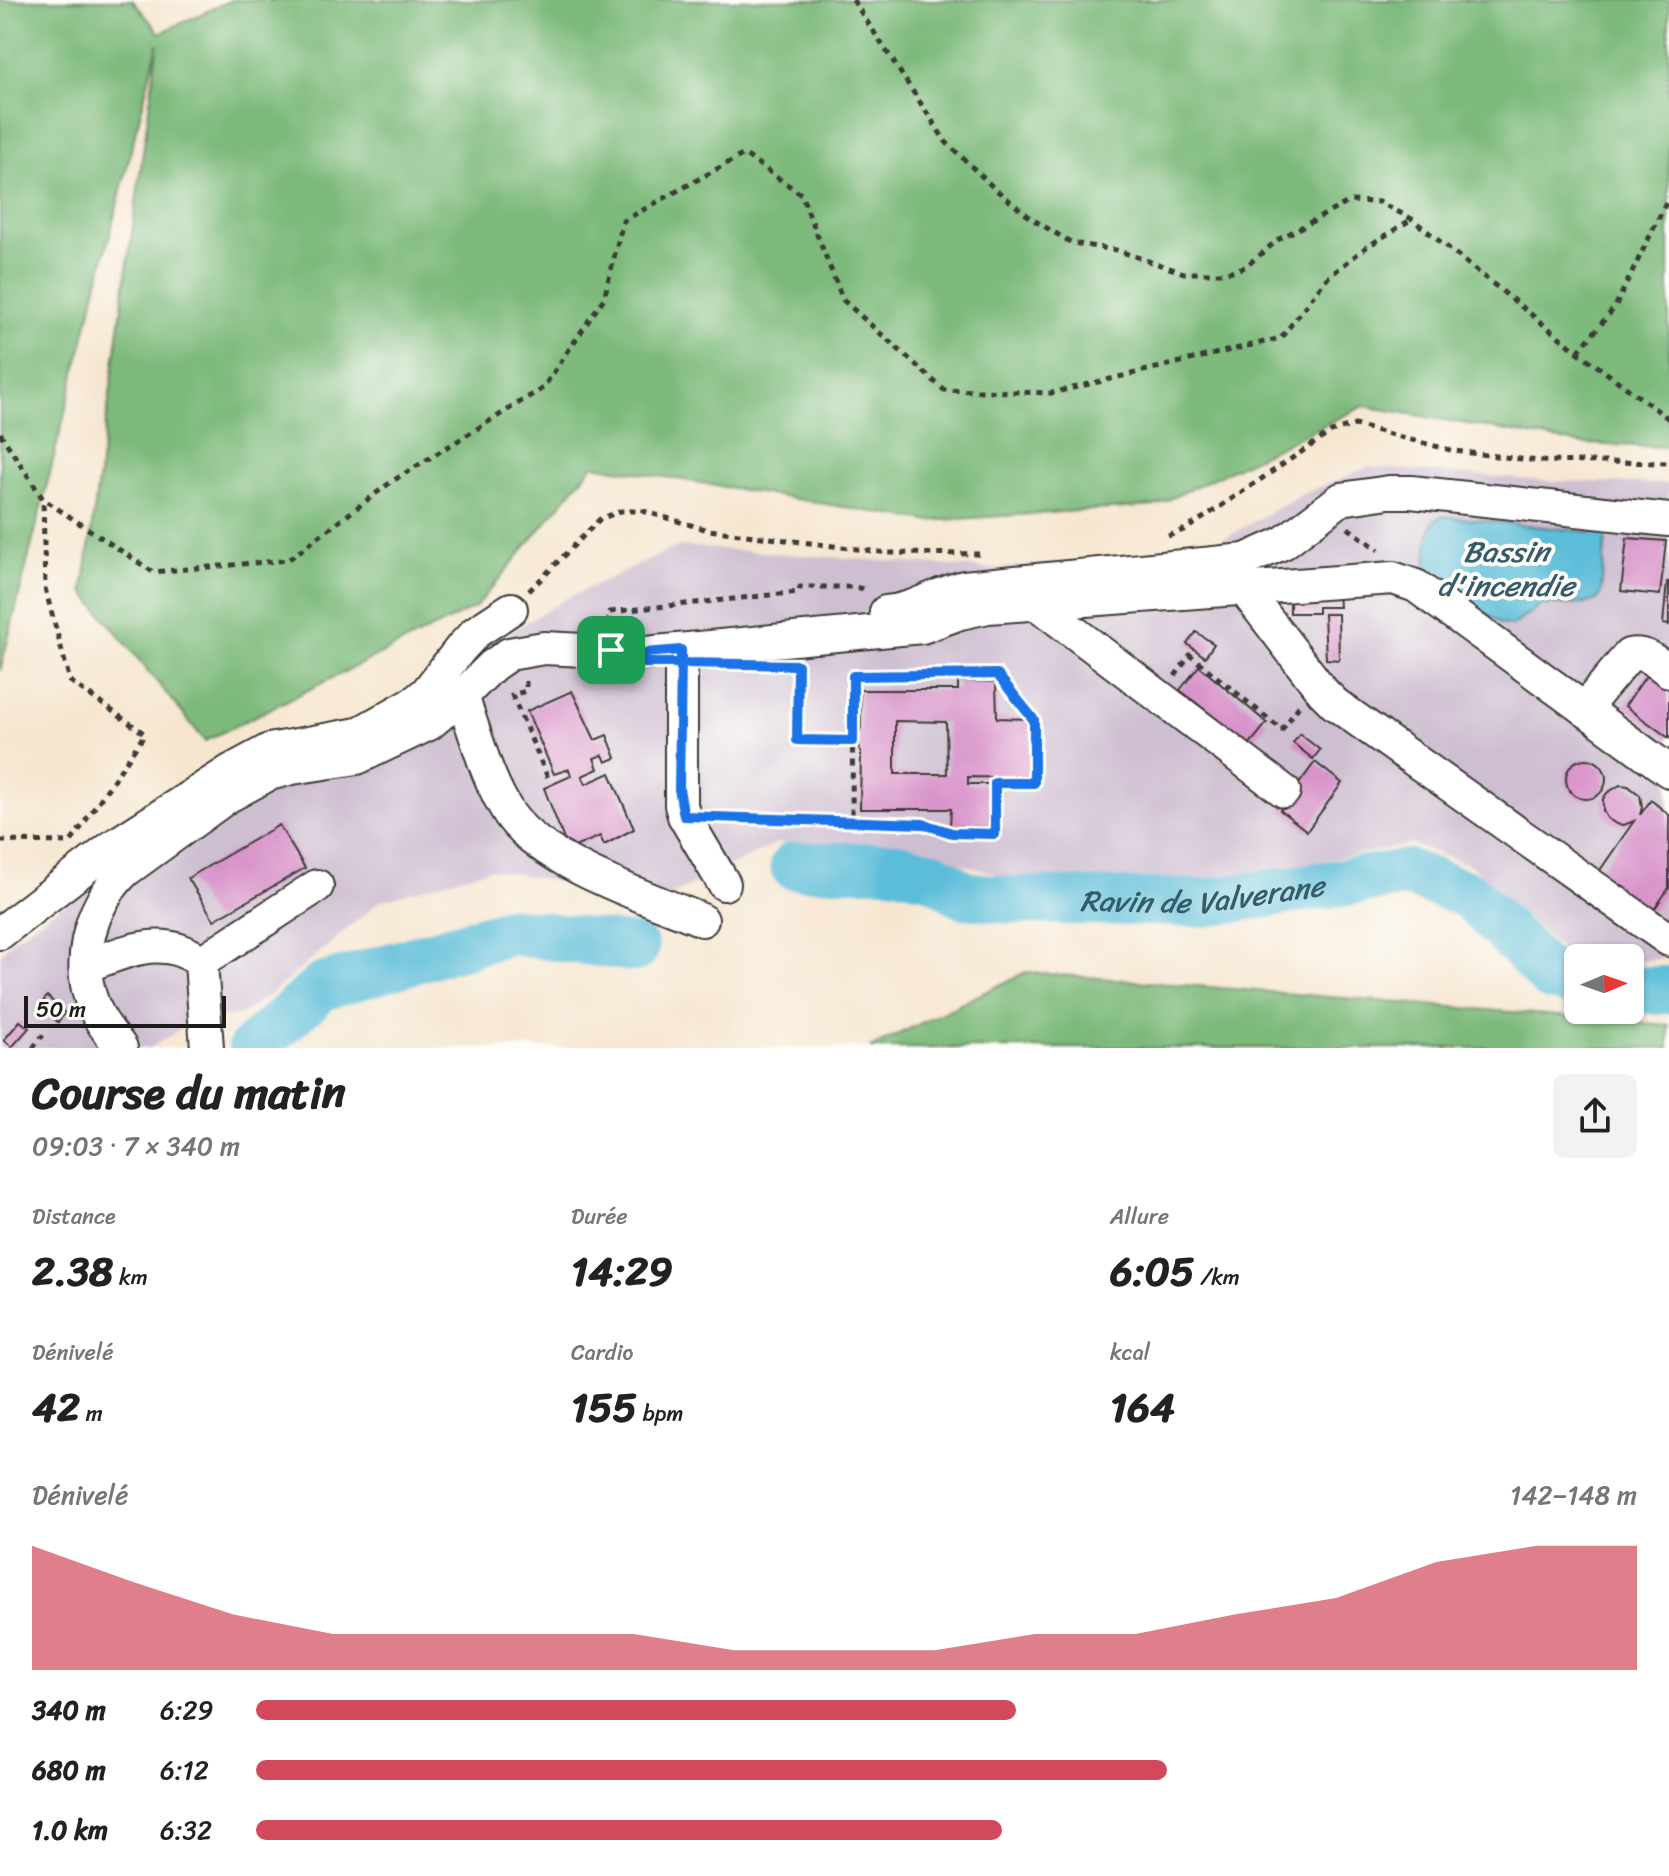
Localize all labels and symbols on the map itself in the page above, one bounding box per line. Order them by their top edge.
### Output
water label: Bassin d'incendie [1437,525,1577,613]
pin [577,616,645,684]
water label: Ravin de Valverane [1080,858,1331,930]
north arrow [1564,944,1644,1024]
scale bar [24,992,226,1028]

